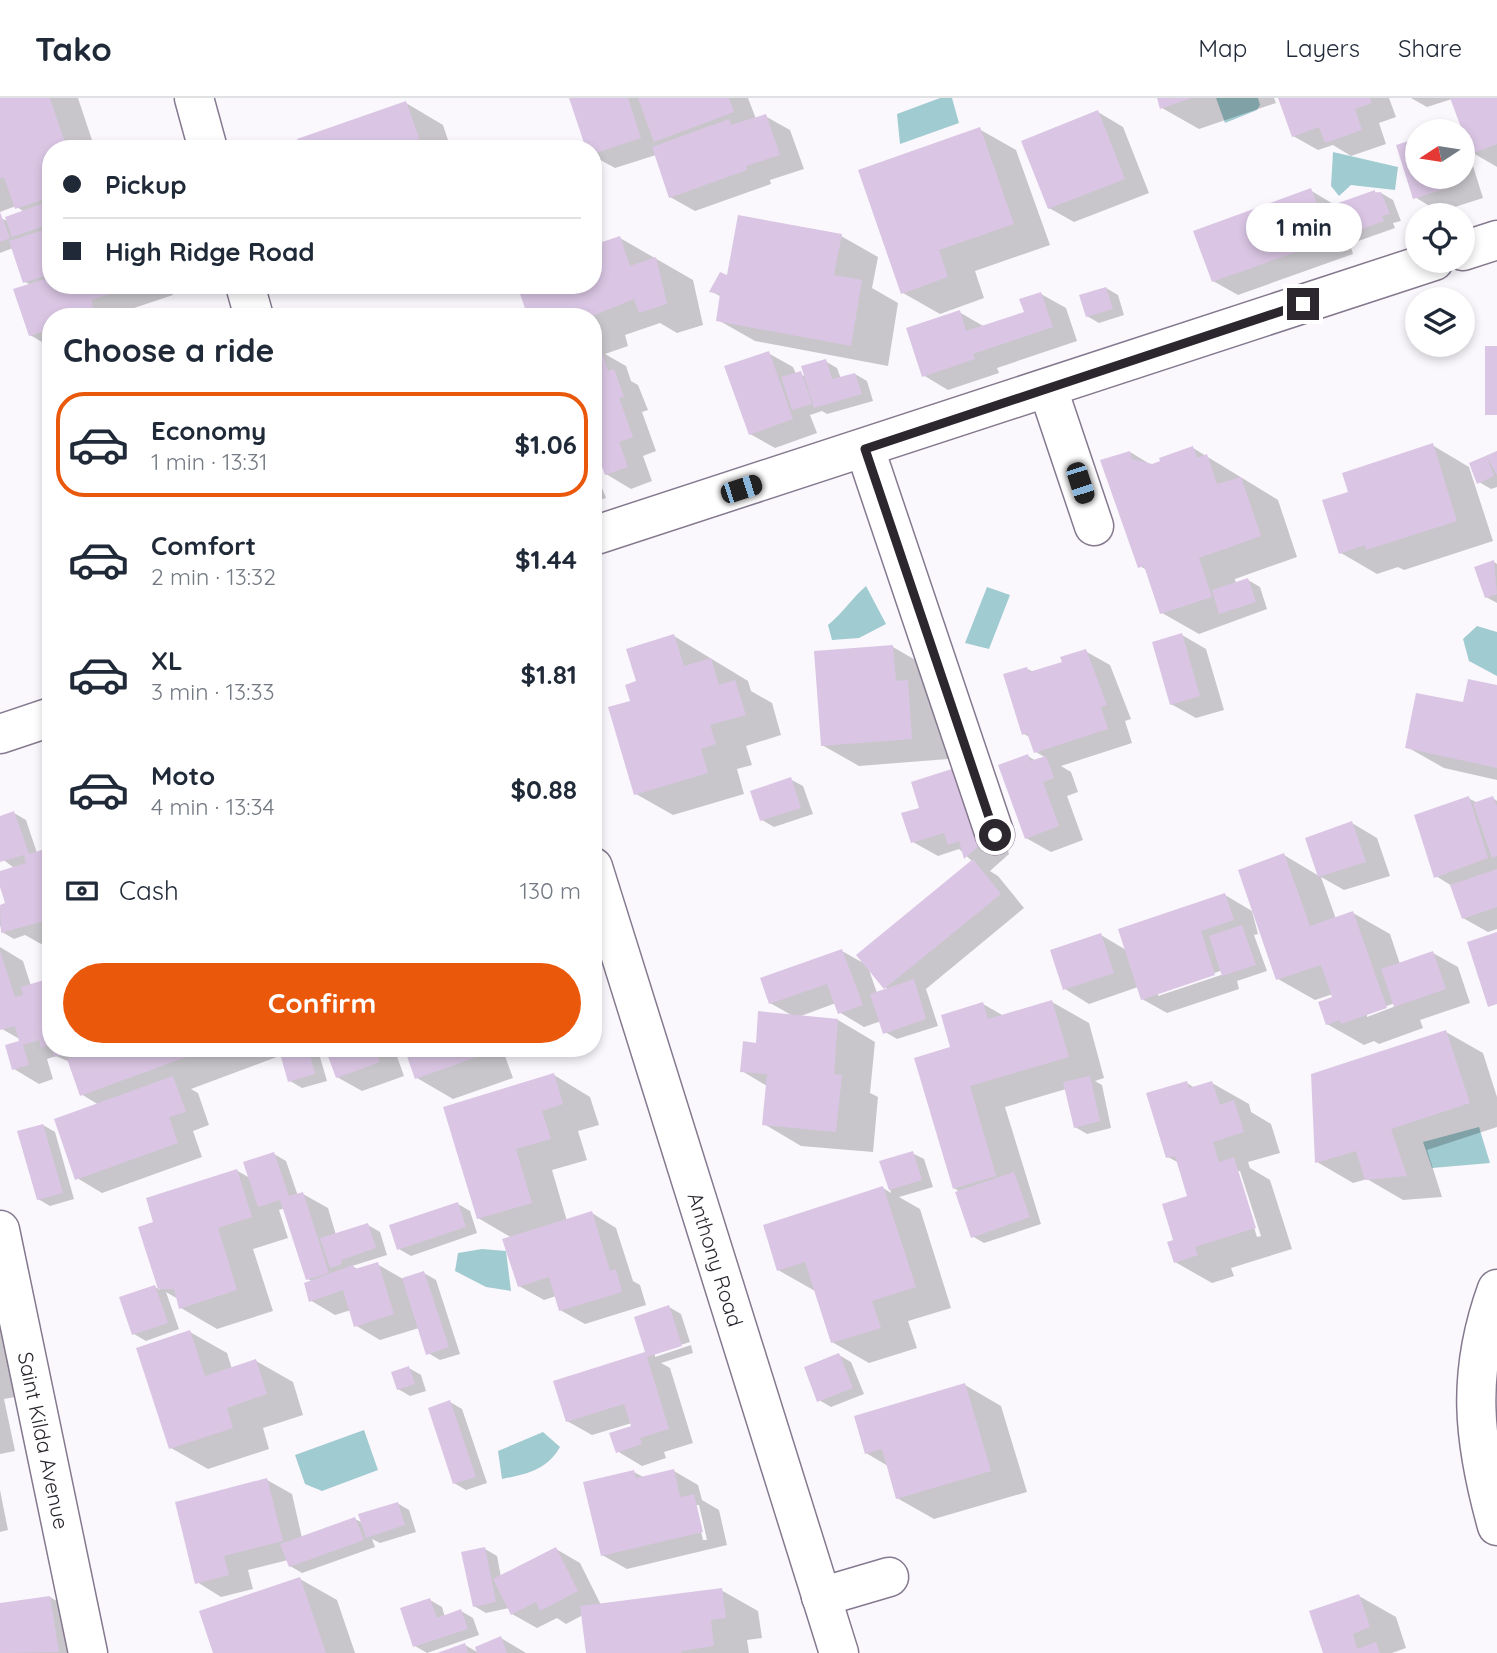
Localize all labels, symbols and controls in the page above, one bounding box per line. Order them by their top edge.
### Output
text: Tako [35,28,112,69]
text: Map [1198,33,1247,63]
text: Layers [1285,33,1360,63]
text: Share [1398,33,1462,63]
north arrow [1405,119,1475,189]
map controls [1405,119,1475,357]
text: Pickup [105,168,187,201]
callout: 1 min [1245,202,1361,252]
button: locate [1405,203,1475,273]
text: 1 min [1276,213,1332,242]
text: High Ridge Road [105,235,315,268]
button: layers [1405,287,1475,357]
route end [1287,288,1319,320]
text: Choose a ride [63,330,275,370]
icon: car [67,413,130,476]
text: Economy [151,414,266,447]
text: $1.06 [515,428,577,461]
text: 1 min · 13:31 [151,447,267,476]
car [1064,460,1097,506]
car [718,473,765,505]
icon: car [67,528,130,591]
text: Comfort [151,529,256,562]
text: $1.44 [515,543,577,576]
text: 2 min · 13:32 [151,562,276,591]
icon: car [67,643,130,706]
text: XL [151,644,183,677]
text: $1.81 [521,658,577,691]
text: 3 min · 13:33 [151,677,275,706]
icon: car [67,758,130,821]
text: Moto [151,759,215,792]
text: $0.88 [511,773,577,806]
text: 4 min · 13:34 [151,792,275,821]
route start [979,819,1011,851]
icon: cash [63,872,101,910]
text: Cash [119,874,179,907]
text: 130 m [519,876,581,905]
button: Confirm [63,963,581,1043]
street label: Anthony Road [683,1189,749,1330]
street label: Saint Kilda Avenue [13,1350,75,1531]

